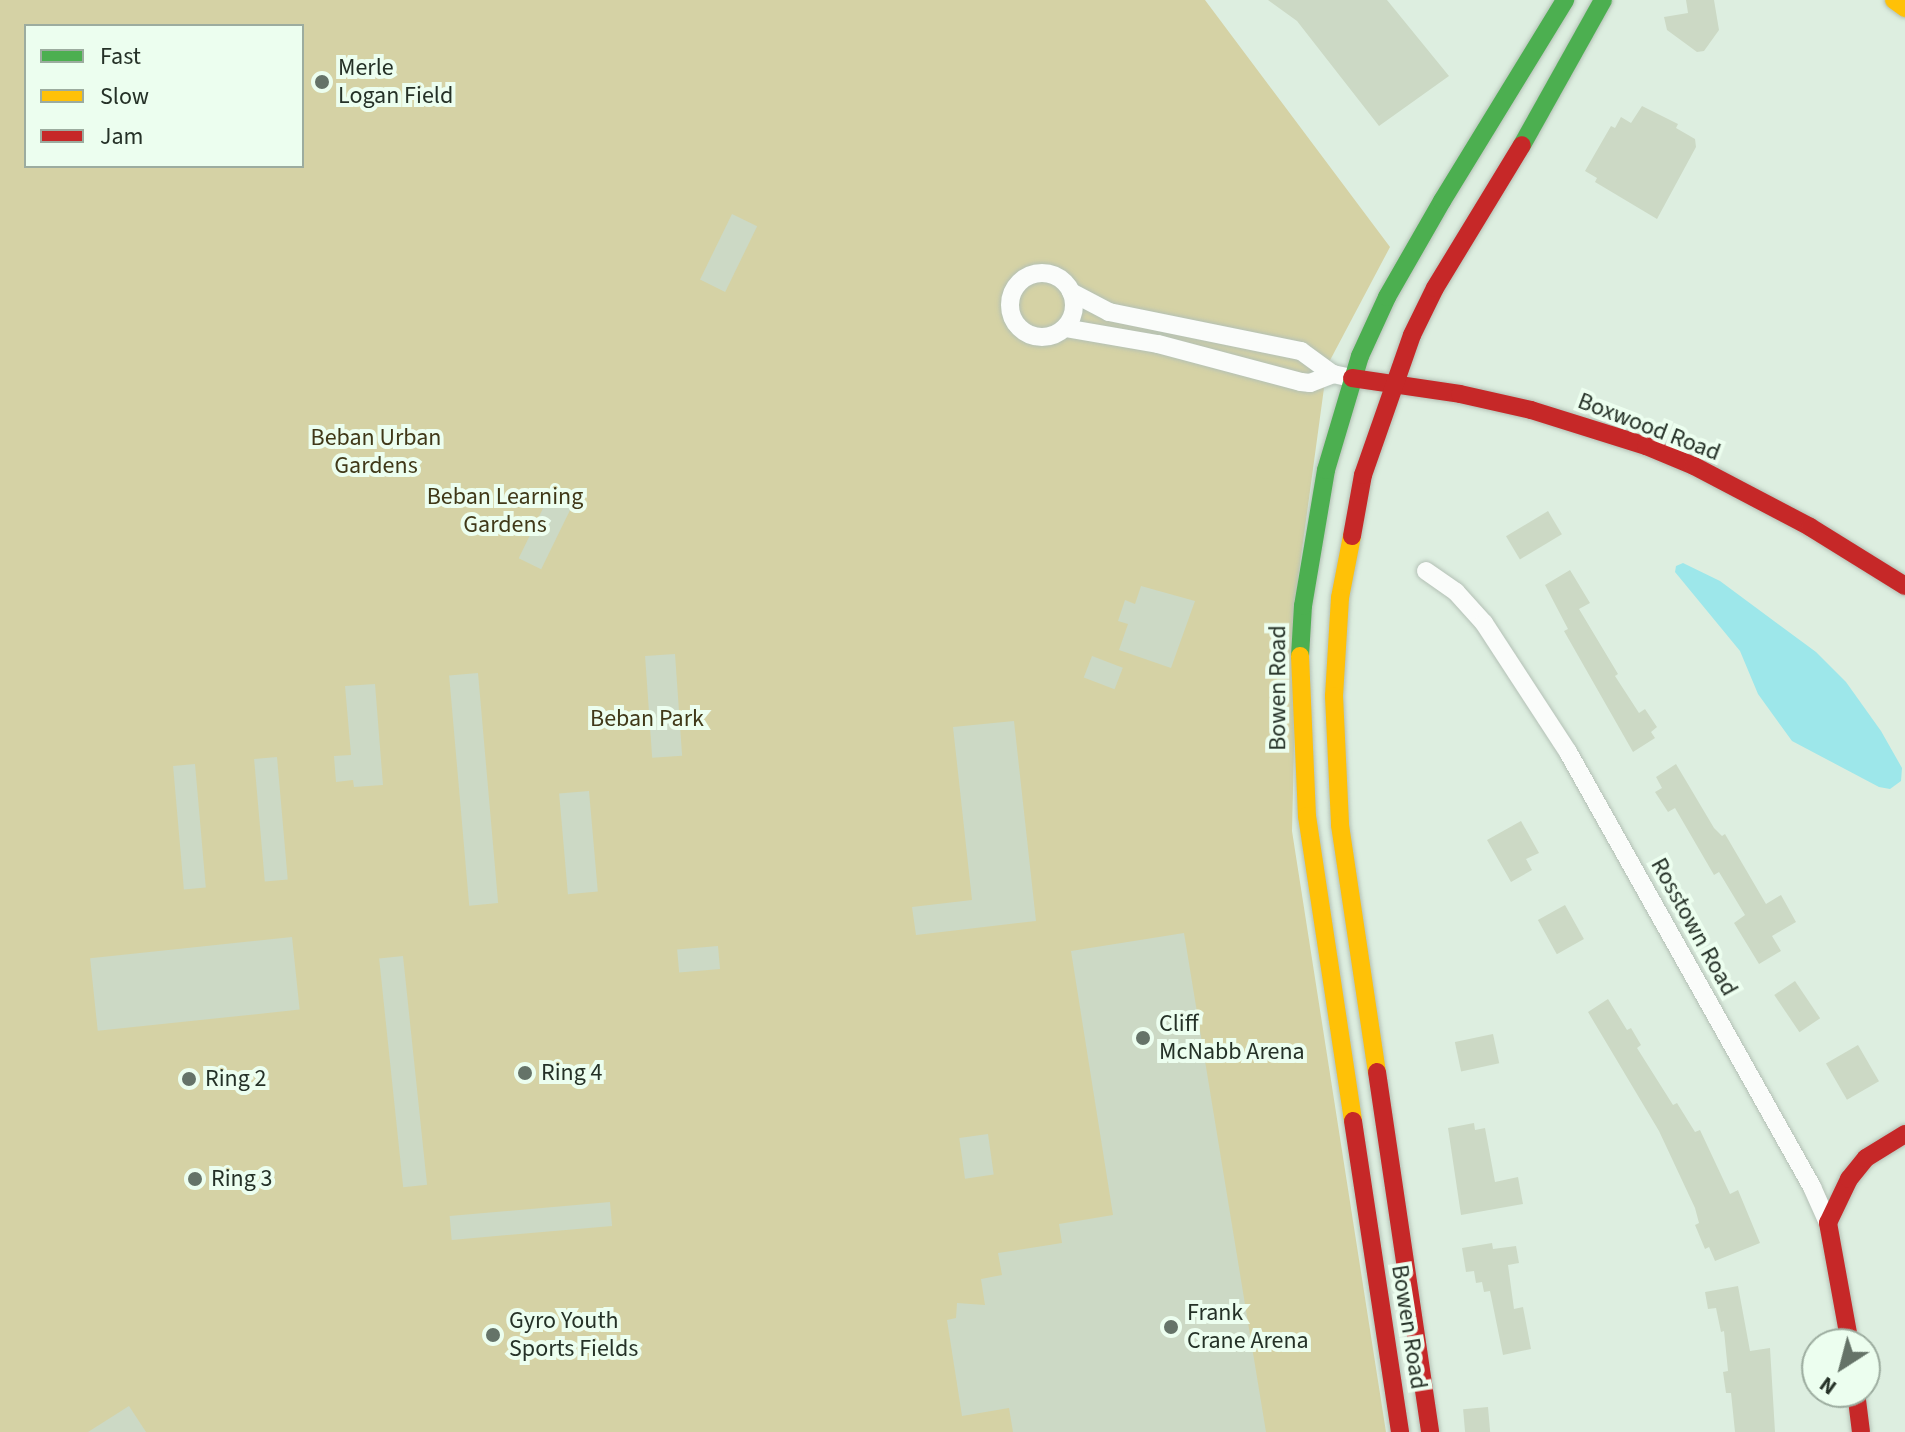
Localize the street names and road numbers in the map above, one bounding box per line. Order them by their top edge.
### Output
street label: Boxwood Road [1574,387,1724,467]
street label: Bowen Road [1264,625,1292,751]
street label: Rosstown Road [1644,853,1744,1001]
street label: Bowen Road [1385,1263,1433,1391]

